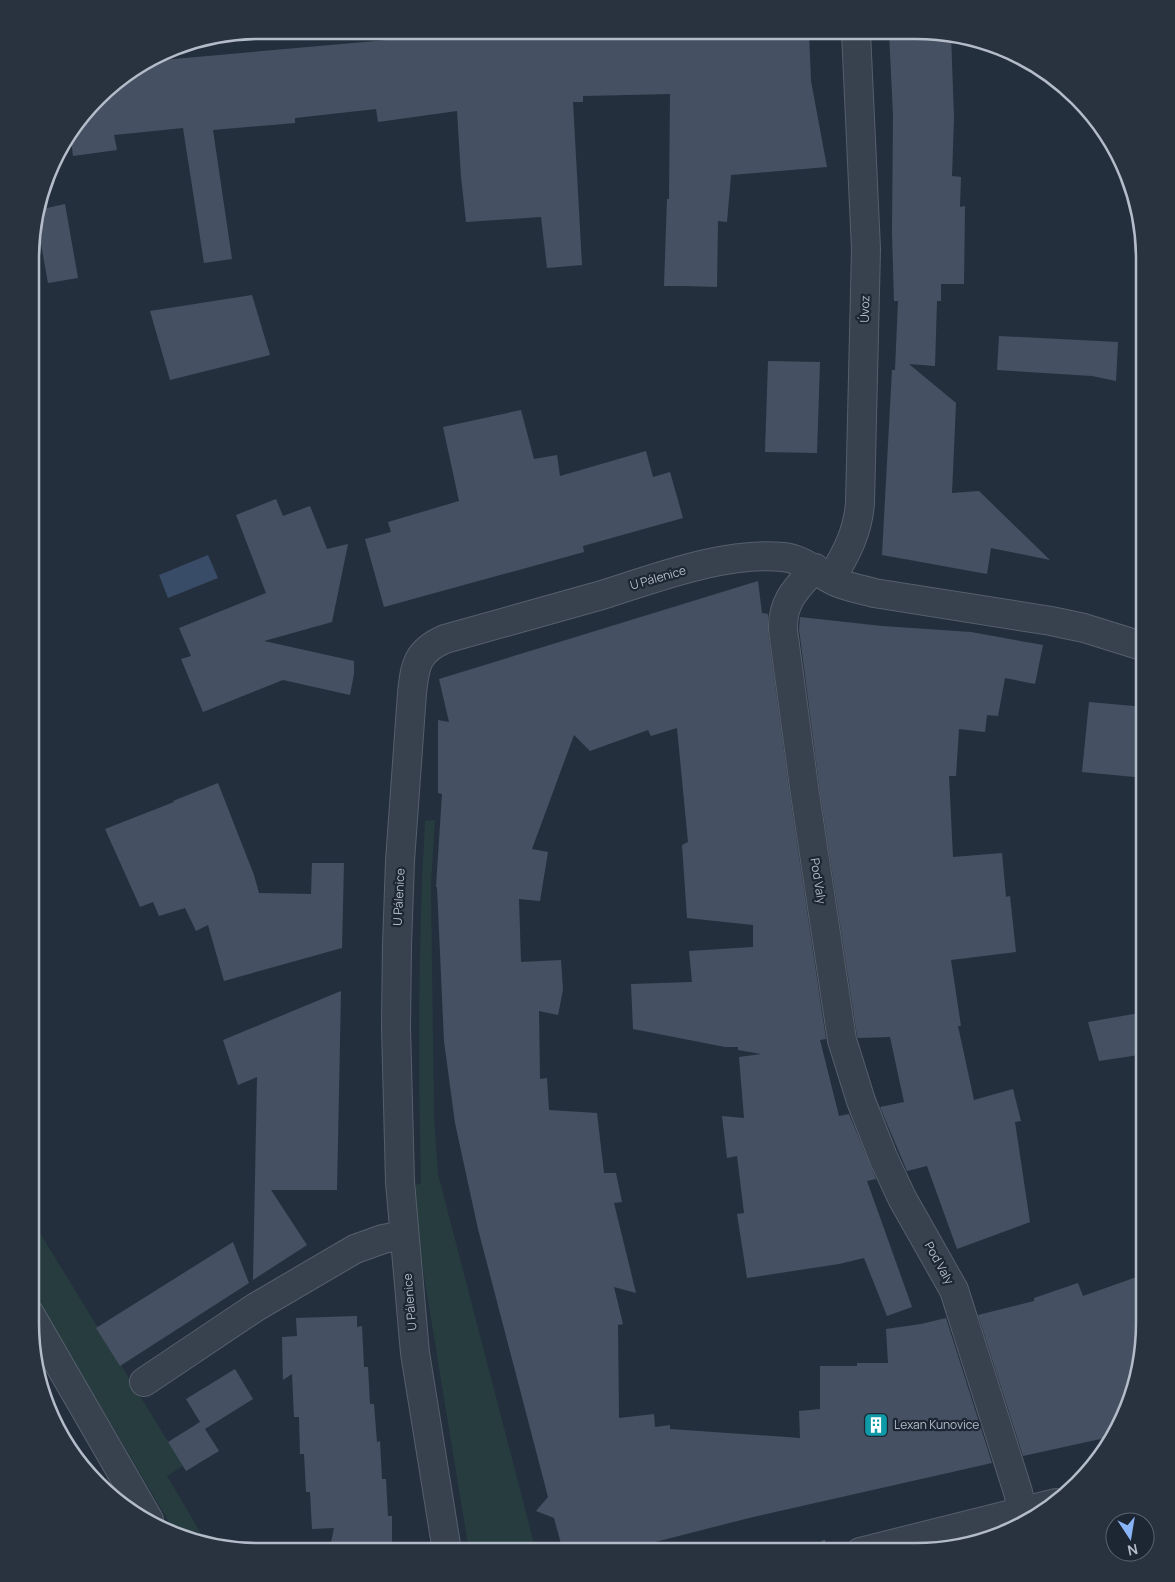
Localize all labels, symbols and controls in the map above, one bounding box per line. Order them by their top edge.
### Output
street label: Úvoz [856,295,873,323]
street label: U Pálenice [628,561,688,594]
street label: Pod Valy [806,857,831,906]
street label: U Pálenice [389,868,408,926]
street label: Pod Valy [921,1238,958,1288]
street label: U Pálenice [399,1273,420,1331]
building icon: Lexan Kunovice [863,1412,889,1438]
place label: Lexan Kunovice [894,1416,979,1433]
north arrow [1105,1512,1155,1562]
text: N [1126,1540,1140,1561]

